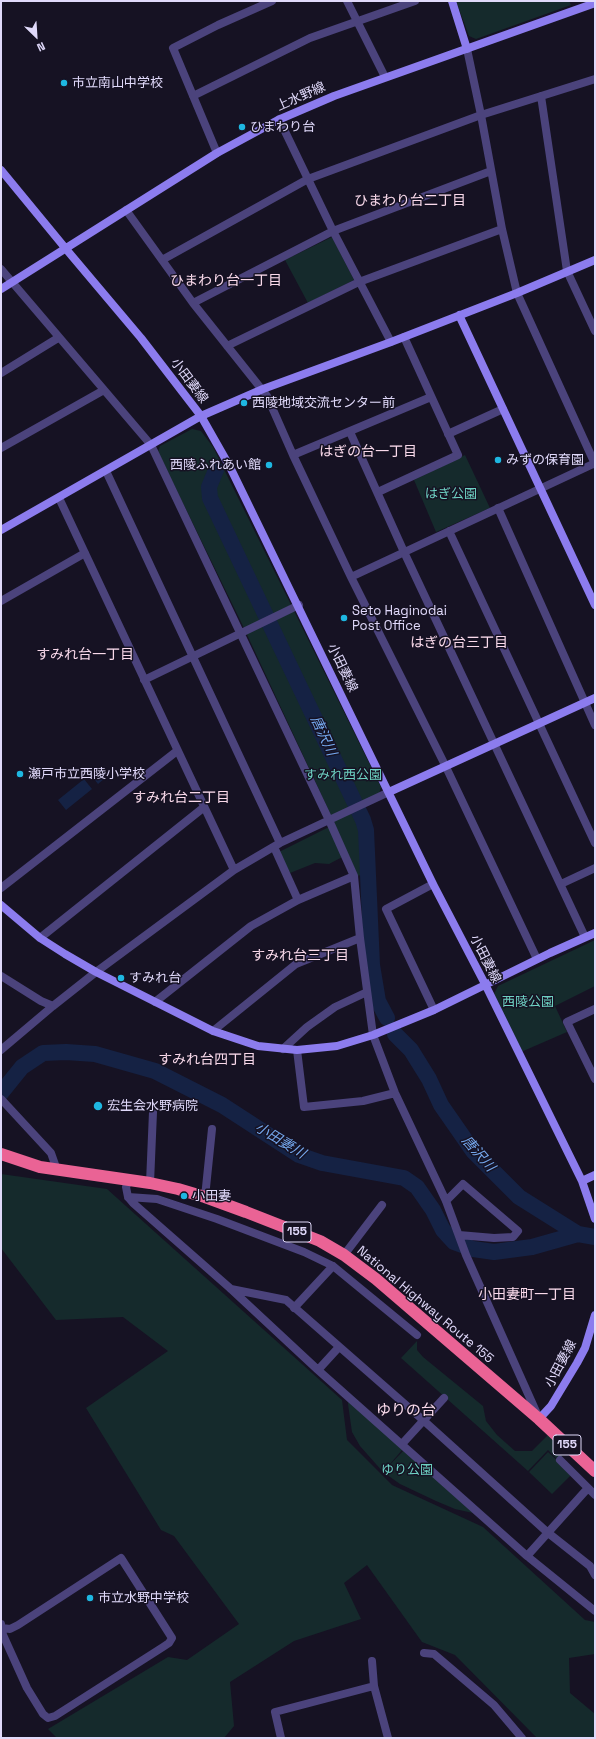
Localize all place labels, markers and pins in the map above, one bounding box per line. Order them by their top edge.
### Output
place label: 市立南山中学校 [72,75,163,91]
marker: 市立南山中学校 [59,78,69,88]
place label: ひまわり台 [250,119,315,135]
marker: ひまわり台 [237,122,247,132]
place label: 西陵地域交流センター前 [252,395,395,411]
marker: 西陵地域交流センター前 [239,398,249,408]
place label: みずの保育園 [506,452,584,468]
marker: みずの保育園 [493,455,503,465]
place label: 西陵ふれあい館 [170,457,261,473]
marker: 西陵ふれあい館 [264,460,274,470]
place label: Seto Haginodai Post Office [352,603,447,634]
marker: Seto Haginodai Post Office [339,613,349,623]
place label: 瀬戸市立西陵小学校 [28,766,145,782]
marker: 瀬戸市立西陵小学校 [15,769,25,779]
place label: すみれ台 [129,970,181,986]
marker: すみれ台 [116,973,126,983]
place label: 宏生会水野病院 [107,1098,198,1114]
marker: 宏生会水野病院 [92,1100,104,1112]
place label: 小田妻 [192,1188,231,1204]
marker: 小田妻 [179,1191,189,1201]
place label: 市立水野中学校 [98,1590,189,1606]
marker: 市立水野中学校 [85,1593,95,1603]

